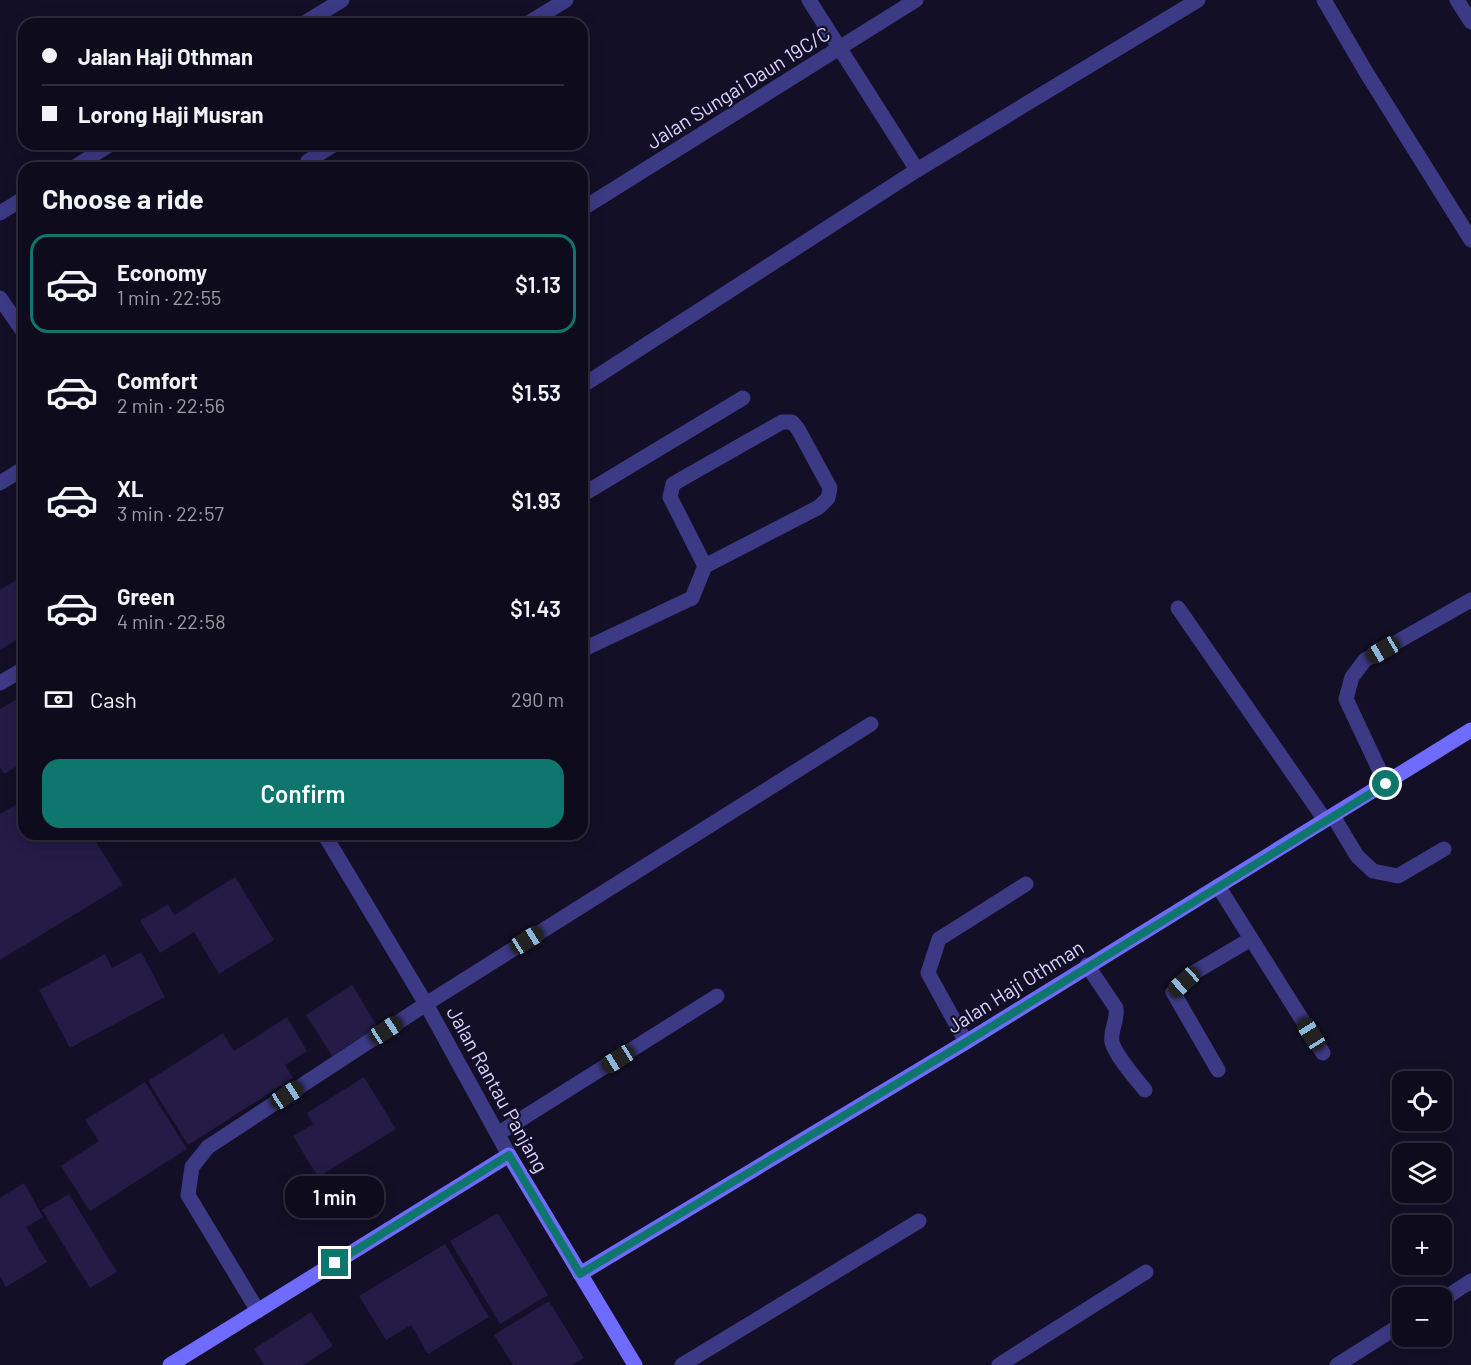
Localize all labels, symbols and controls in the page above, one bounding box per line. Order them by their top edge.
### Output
street label: Jalan Sungai Daun 19C/C [642,21,834,153]
text: Jalan Haji Othman [78,43,253,69]
text: Lorong Haji Musran [78,101,264,127]
text: Choose a ride [42,182,204,214]
icon: car [45,257,99,311]
text: Economy [117,259,207,285]
text: $1.13 [515,271,561,297]
text: 1 min · 22:55 [117,285,221,309]
icon: car [45,365,99,419]
text: Comfort [117,367,198,393]
text: $1.53 [511,379,561,405]
text: 2 min · 22:56 [117,393,225,417]
icon: car [45,473,99,527]
text: XL [117,475,143,501]
text: $1.93 [511,487,561,513]
text: 3 min · 22:57 [117,501,224,525]
icon: car [45,581,99,635]
text: Green [117,583,175,609]
text: $1.43 [510,595,561,621]
text: 4 min · 22:58 [117,609,226,633]
car [1363,633,1403,667]
icon: cash [42,683,75,716]
text: Cash [90,686,137,712]
text: 290 m [511,687,564,711]
button: Confirm [42,759,564,828]
route start [1372,770,1399,797]
car [507,923,547,957]
street label: Jalan Haji Othman [942,934,1088,1038]
car [1165,963,1203,1001]
street label: Jalan Rantau Panjang [442,1002,554,1176]
car [366,1013,406,1047]
car [1294,1014,1328,1054]
car [598,1042,638,1076]
map controls [1392,1071,1452,1347]
button: locate [1392,1071,1452,1131]
car [267,1078,307,1112]
button: layers [1392,1143,1452,1203]
callout: 1 min [286,1176,385,1218]
text: 1 min [313,1185,356,1209]
button: + [1392,1215,1452,1275]
route end [321,1249,348,1276]
button: − [1392,1287,1452,1347]

